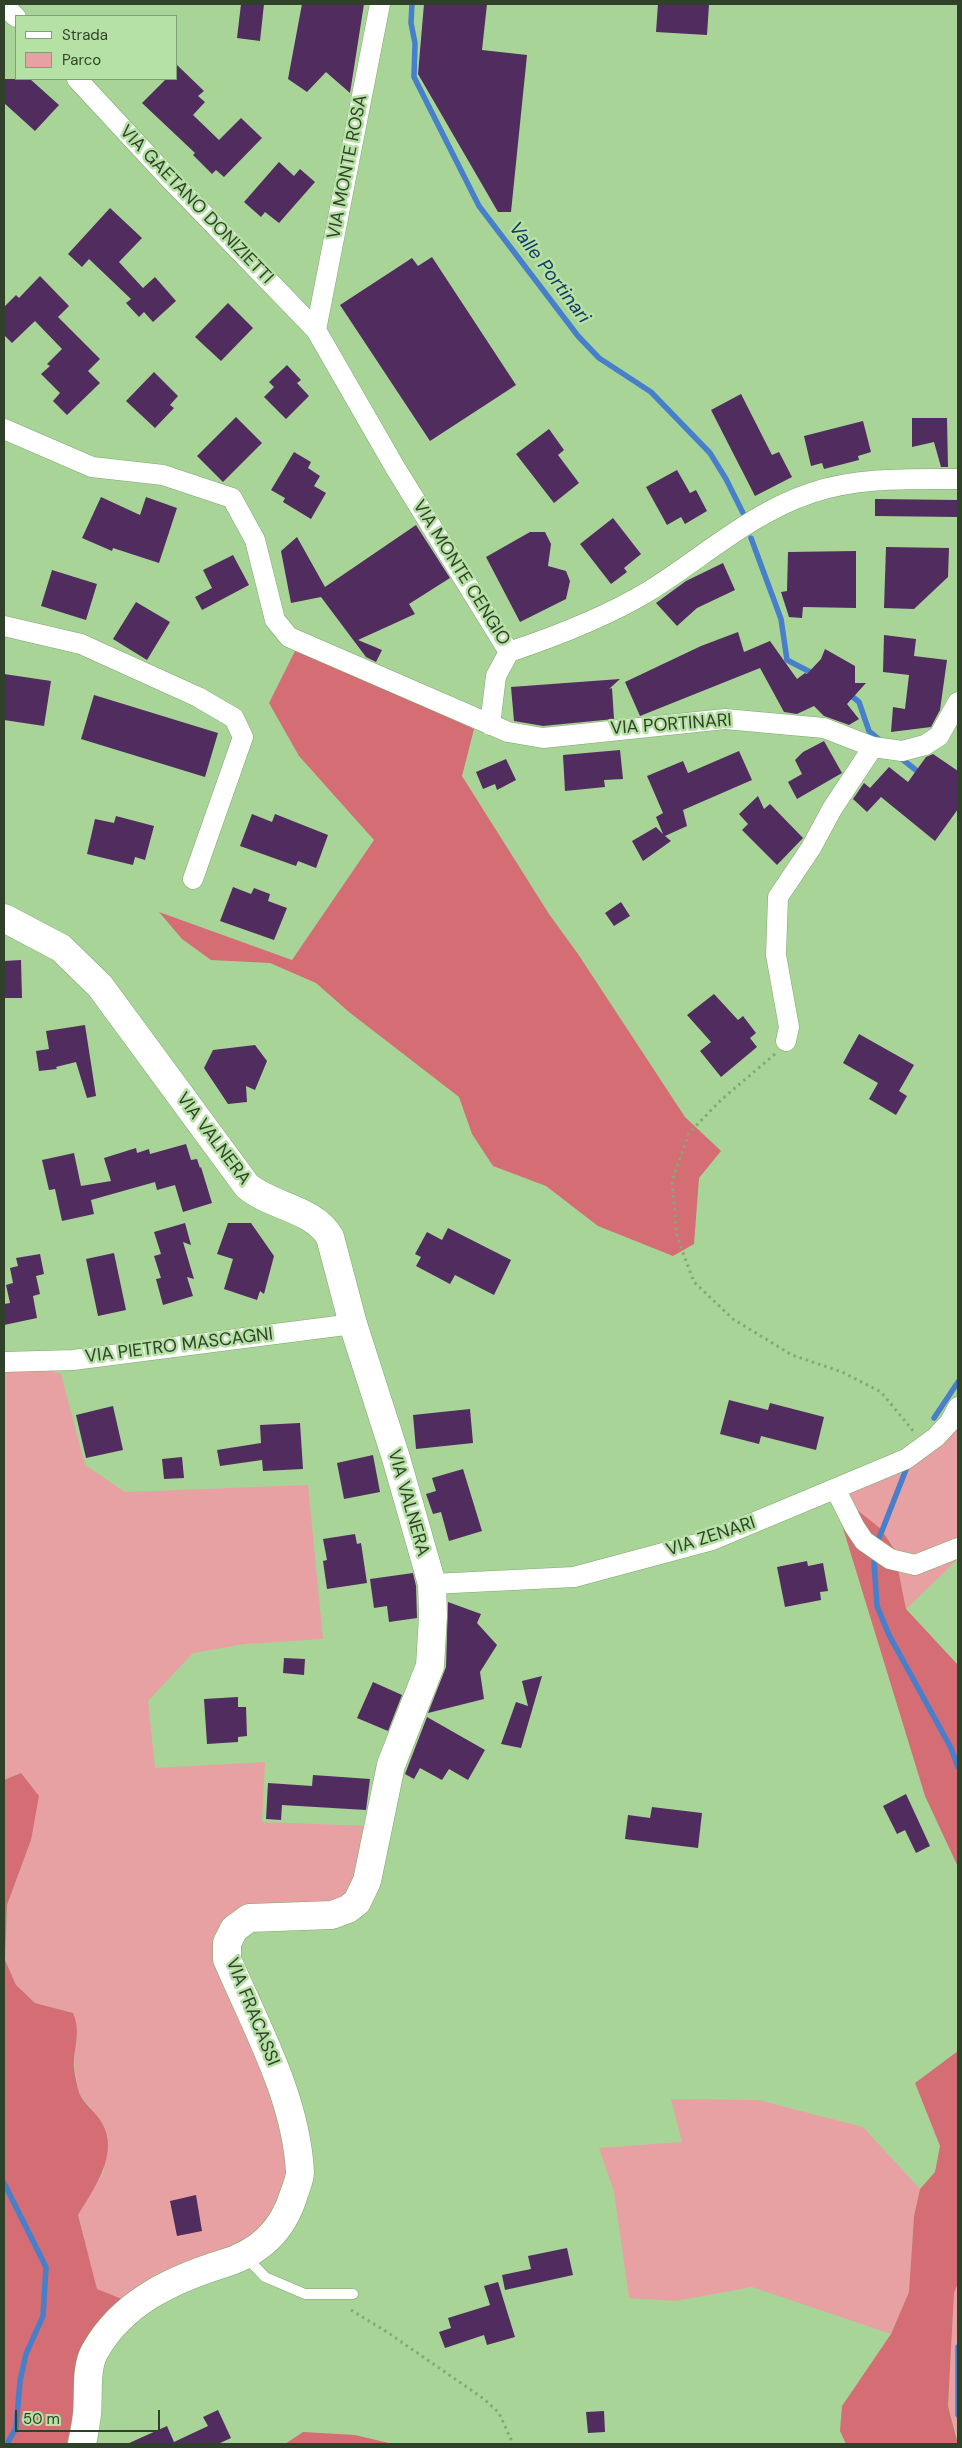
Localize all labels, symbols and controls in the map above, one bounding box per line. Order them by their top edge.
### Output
legend [15,15,178,80]
text: Strada [62,25,108,45]
text: Parco [62,50,101,70]
street label: VIA MONTE ROSA [323,93,373,241]
street label: VIA GAETANO DONIZIETTI [115,121,277,289]
water label: Valle Portinari [503,218,595,328]
street label: VIA MONTE CENGIO [408,497,514,649]
street label: VIA PORTINARI [610,710,732,740]
street label: VIA VALNERA [171,1089,255,1189]
street label: VIA PIETRO MASCAGNI [84,1324,274,1368]
street label: VIA VALNERA [382,1447,434,1559]
street label: VIA ZENARI [664,1512,758,1562]
street label: VIA FRACASSI [221,1955,283,2069]
scale bar [18,2400,162,2432]
text: 50 m [23,2409,60,2429]

